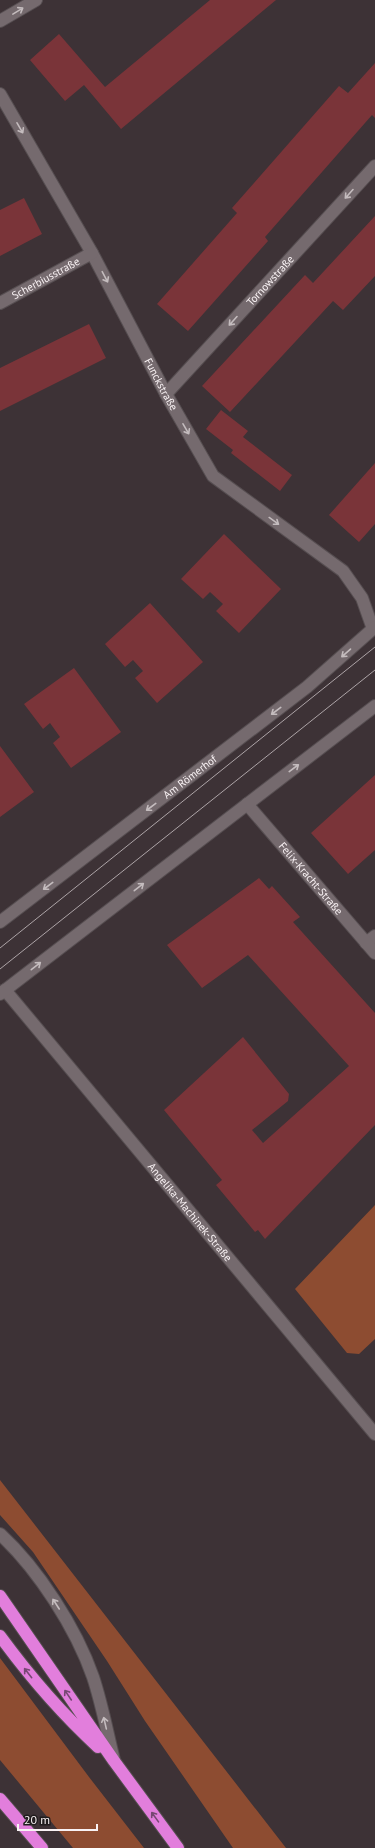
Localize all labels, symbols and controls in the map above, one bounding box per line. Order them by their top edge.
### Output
one-way arrow [12,6,24,14]
one-way arrow [16,122,24,134]
one-way arrow [344,189,353,200]
street label: Tornowstraße [243,252,297,309]
street label: Scherbiusstraße [9,254,83,302]
one-way arrow [101,271,109,283]
one-way arrow [228,316,237,326]
street label: Funckstraße [141,356,181,413]
one-way arrow [182,423,190,435]
one-way arrow [268,517,279,525]
one-way arrow [340,648,351,657]
one-way arrow [271,706,282,715]
street label: Am Römerhof [160,751,220,802]
one-way arrow [289,764,300,772]
one-way arrow [145,802,156,811]
street label: Felix-Kracht-Straße [276,839,346,918]
one-way arrow [42,882,53,890]
one-way arrow [133,883,144,891]
one-way arrow [30,962,41,971]
street label: Angelika-Machinek-Straße [145,1160,235,1265]
one-way arrow [52,1599,60,1610]
one-way arrow [24,1668,33,1679]
one-way arrow [64,1689,72,1700]
one-way arrow [101,1717,109,1730]
scale bar [18,1806,97,1832]
one-way arrow [150,1811,159,1822]
text: 20 m [24,1812,50,1827]

